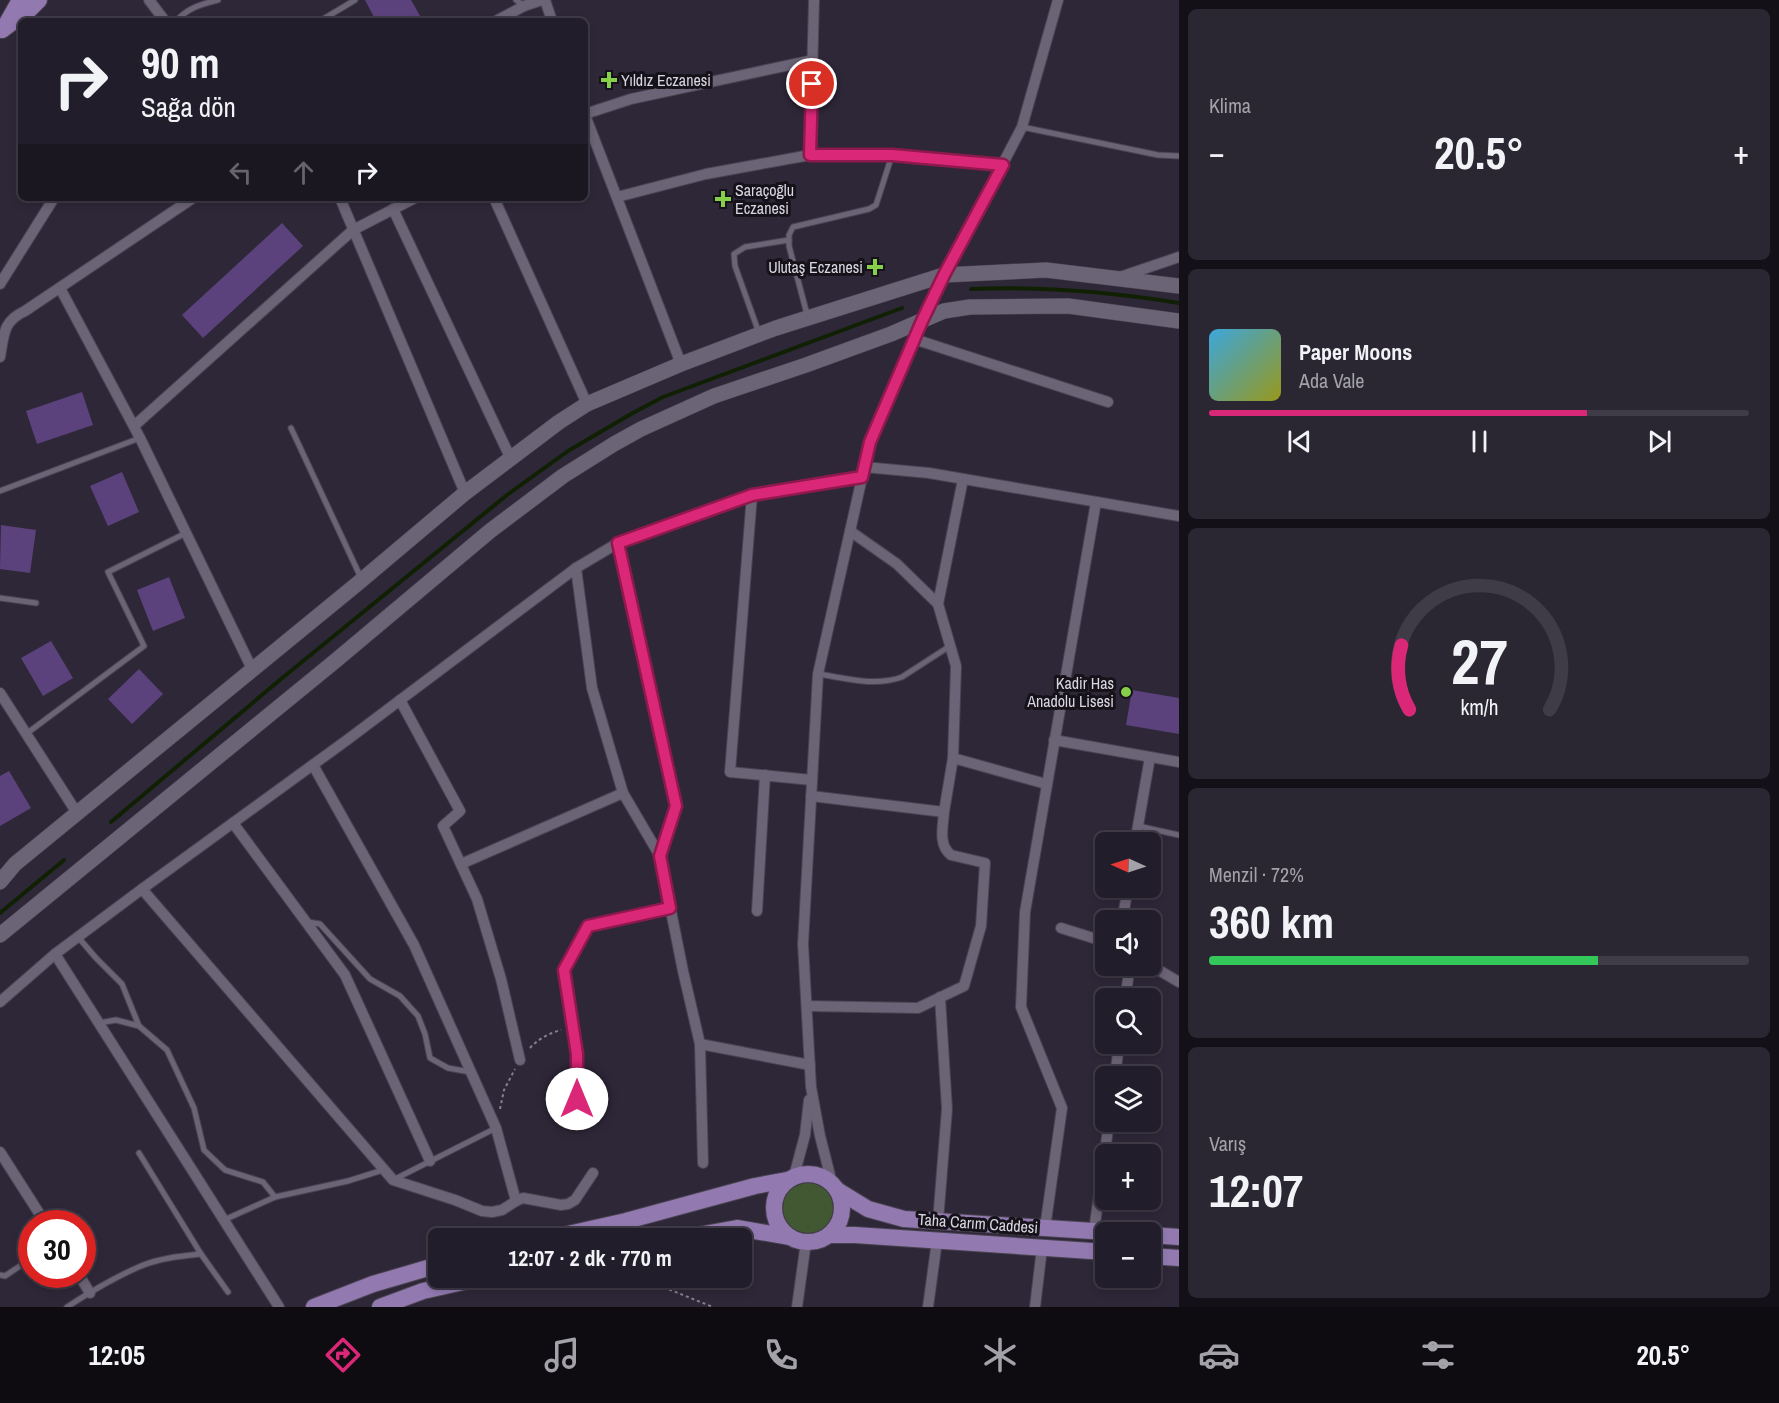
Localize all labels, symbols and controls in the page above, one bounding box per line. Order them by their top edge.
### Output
text: 90 m [141,35,220,91]
icon: right [42,42,120,120]
pin [786,58,837,109]
icon: arrive [795,67,828,100]
place label: Yıldız Eczanesi [621,69,711,91]
marker: Yıldız Eczanesi [602,73,616,87]
text: Sağa dön [141,89,236,125]
text: Klima [1209,92,1251,119]
text: 20.5° [1434,122,1524,183]
text: − [1209,130,1225,174]
text: + [1733,130,1749,174]
icon: left [224,156,257,189]
icon: ahead [287,156,320,189]
icon: right [350,156,383,189]
place label: Saraçoğlu Eczanesi [735,179,794,219]
marker: Saraçoğlu Eczanesi [716,192,730,206]
place label: Ulutaş Eczanesi [768,256,863,278]
marker: Ulutaş Eczanesi [868,260,882,274]
text: Paper Moons [1299,337,1412,367]
text: Ada Vale [1299,367,1364,394]
icon: previous [1283,425,1316,458]
icon: pause [1463,425,1496,458]
icon: next [1643,425,1676,458]
text: 27 [1451,620,1507,704]
place label: Kadir Has Anadolu Lisesi [1026,672,1114,712]
marker: Kadir Has Anadolu Lisesi [1119,685,1133,699]
text: km/h [1460,694,1498,723]
north arrow [1095,832,1161,898]
map controls [1095,832,1161,1288]
text: Menzil · 72% [1209,861,1304,888]
text: 360 km [1209,891,1334,952]
button: sound [1095,910,1161,976]
button: search [1095,988,1161,1054]
button: layers [1095,1066,1161,1132]
position arrow [545,1067,609,1131]
text: Varış [1209,1130,1246,1157]
button: + [1095,1144,1161,1210]
text: 12:07 [1209,1160,1303,1221]
street label: Taha Carım Caddesi [917,1208,1039,1238]
speed limit sign: 30 [18,1210,96,1288]
button: − [1095,1222,1161,1288]
text: 12:07 · 2 dk · 770 m [508,1243,672,1273]
icon: directions [322,1334,364,1376]
icon: music [541,1334,583,1376]
icon: phone [760,1334,802,1376]
icon: climate [979,1334,1021,1376]
icon: car [1198,1334,1240,1376]
icon: filters [1417,1334,1459,1376]
text: 12:05 [89,1337,145,1373]
text: 20.5° [1636,1337,1690,1373]

